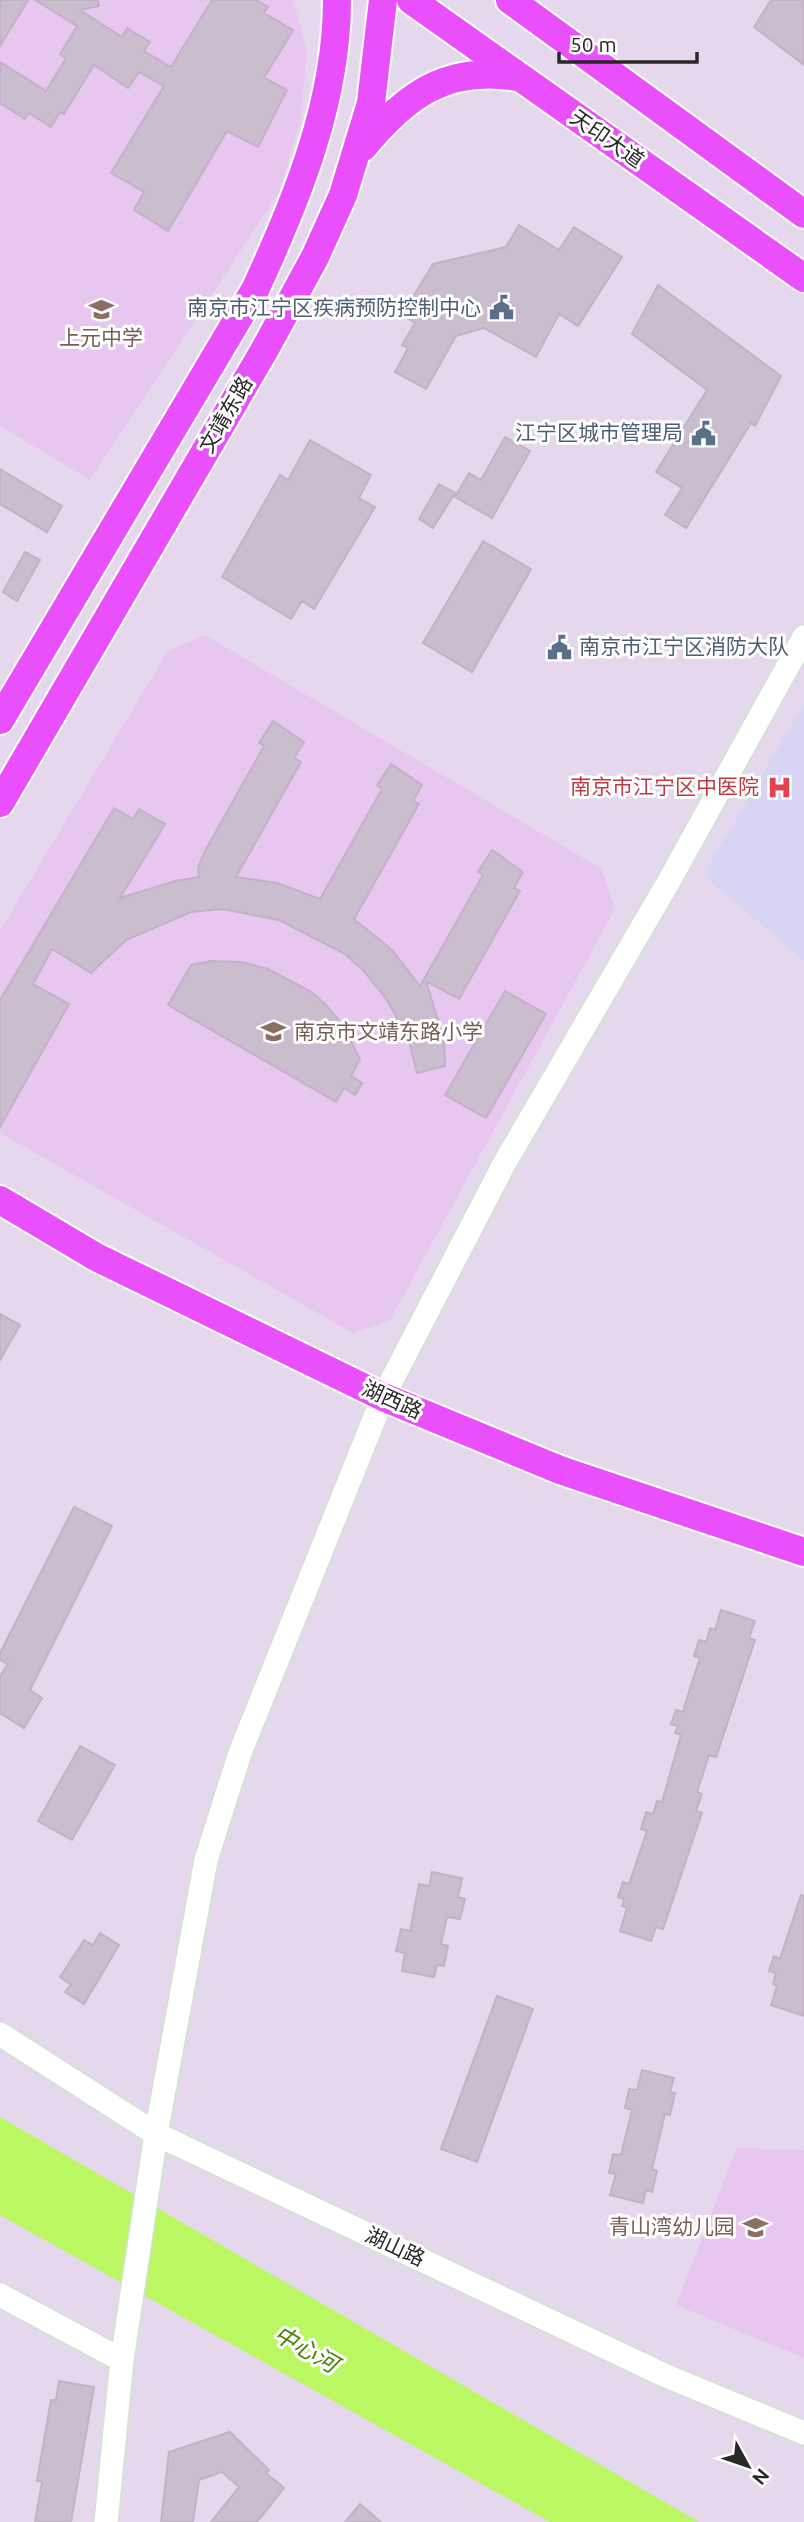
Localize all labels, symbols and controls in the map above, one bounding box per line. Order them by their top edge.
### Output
scale bar [559,21,697,65]
text: 50 m [570,32,617,56]
street label: 天印大道 [566,104,649,172]
public building icon: 南京市江宁区疾病预防控制中心 [487,294,515,322]
school or university icon: 上元中学 [87,295,115,323]
place label: 南京市江宁区疾病预防控制中心 [187,295,481,319]
place label: 上元中学 [59,325,143,349]
street label: 文靖东路 [194,372,257,457]
public building icon: 江宁区城市管理局 [689,419,717,447]
place label: 江宁区城市管理局 [515,420,683,444]
public building icon: 南京市江宁区消防大队 [545,633,573,661]
place label: 南京市江宁区消防大队 [579,634,789,658]
hospital icon: 南京市江宁区中医院 [765,773,793,801]
place label: 南京市江宁区中医院 [570,774,759,798]
school or university icon: 南京市文靖东路小学 [260,1018,288,1046]
place label: 南京市文靖东路小学 [294,1019,483,1043]
street label: 湖西路 [359,1375,426,1423]
school or university icon: 青山湾幼儿园 [741,2213,769,2241]
place label: 青山湾幼儿园 [609,2214,735,2238]
street label: 湖山路 [362,2222,429,2270]
water label: 中心河 [270,2320,346,2379]
north arrow [713,2431,783,2501]
text: N [748,2464,774,2489]

